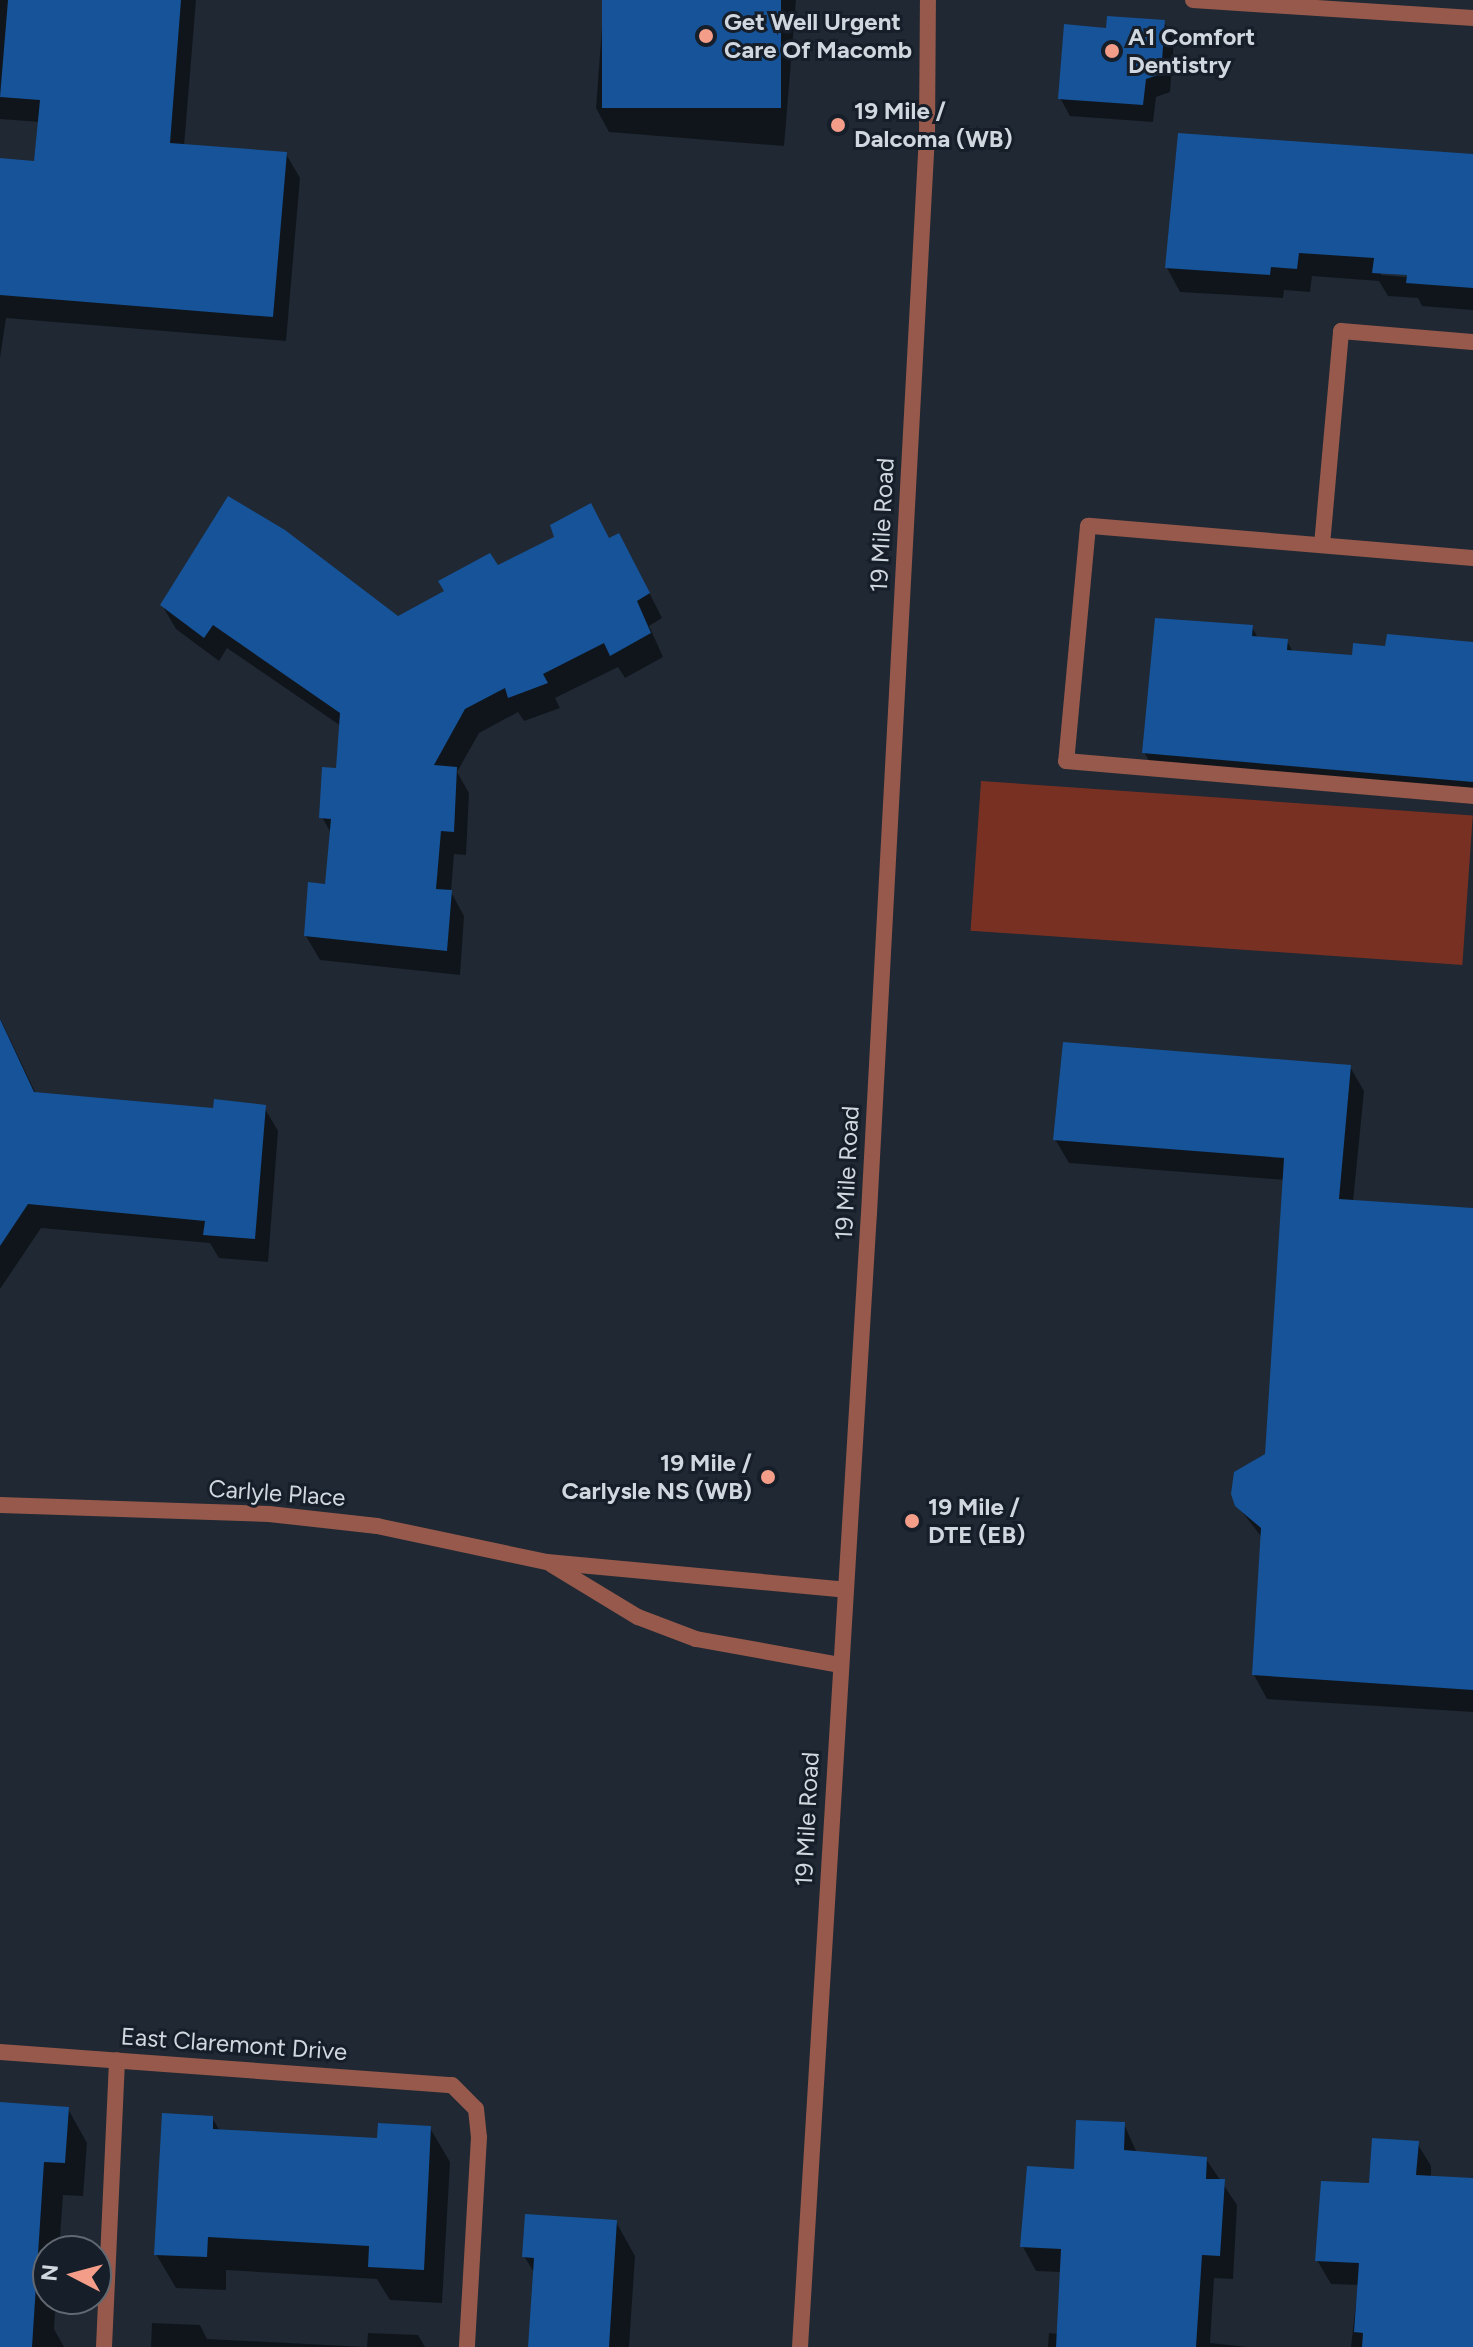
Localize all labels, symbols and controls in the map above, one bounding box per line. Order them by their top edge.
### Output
place label: Get Well Urgent Care Of Macomb [724,8,912,64]
place label: A1 Comfort Dentistry [1128,23,1255,79]
marker: Get Well Urgent Care Of Macomb [695,25,717,47]
marker: A1 Comfort Dentistry [1103,42,1121,60]
place label: 19 Mile / Dalcoma (WB) [854,97,1013,153]
marker: 19 Mile / Dalcoma (WB) [829,116,847,134]
street label: 19 Mile Road [864,457,900,593]
street label: 19 Mile Road [829,1105,865,1241]
place label: 19 Mile / Carlysle NS (WB) [561,1449,752,1505]
marker: 19 Mile / Carlysle NS (WB) [759,1468,777,1486]
street label: Carlyle Place [207,1474,347,1512]
place label: 19 Mile / DTE (EB) [928,1493,1025,1549]
marker: 19 Mile / DTE (EB) [903,1512,921,1530]
street label: 19 Mile Road [789,1751,825,1887]
street label: East Claremont Drive [120,2022,348,2066]
north arrow [32,2235,112,2315]
text: N [35,2263,64,2283]

